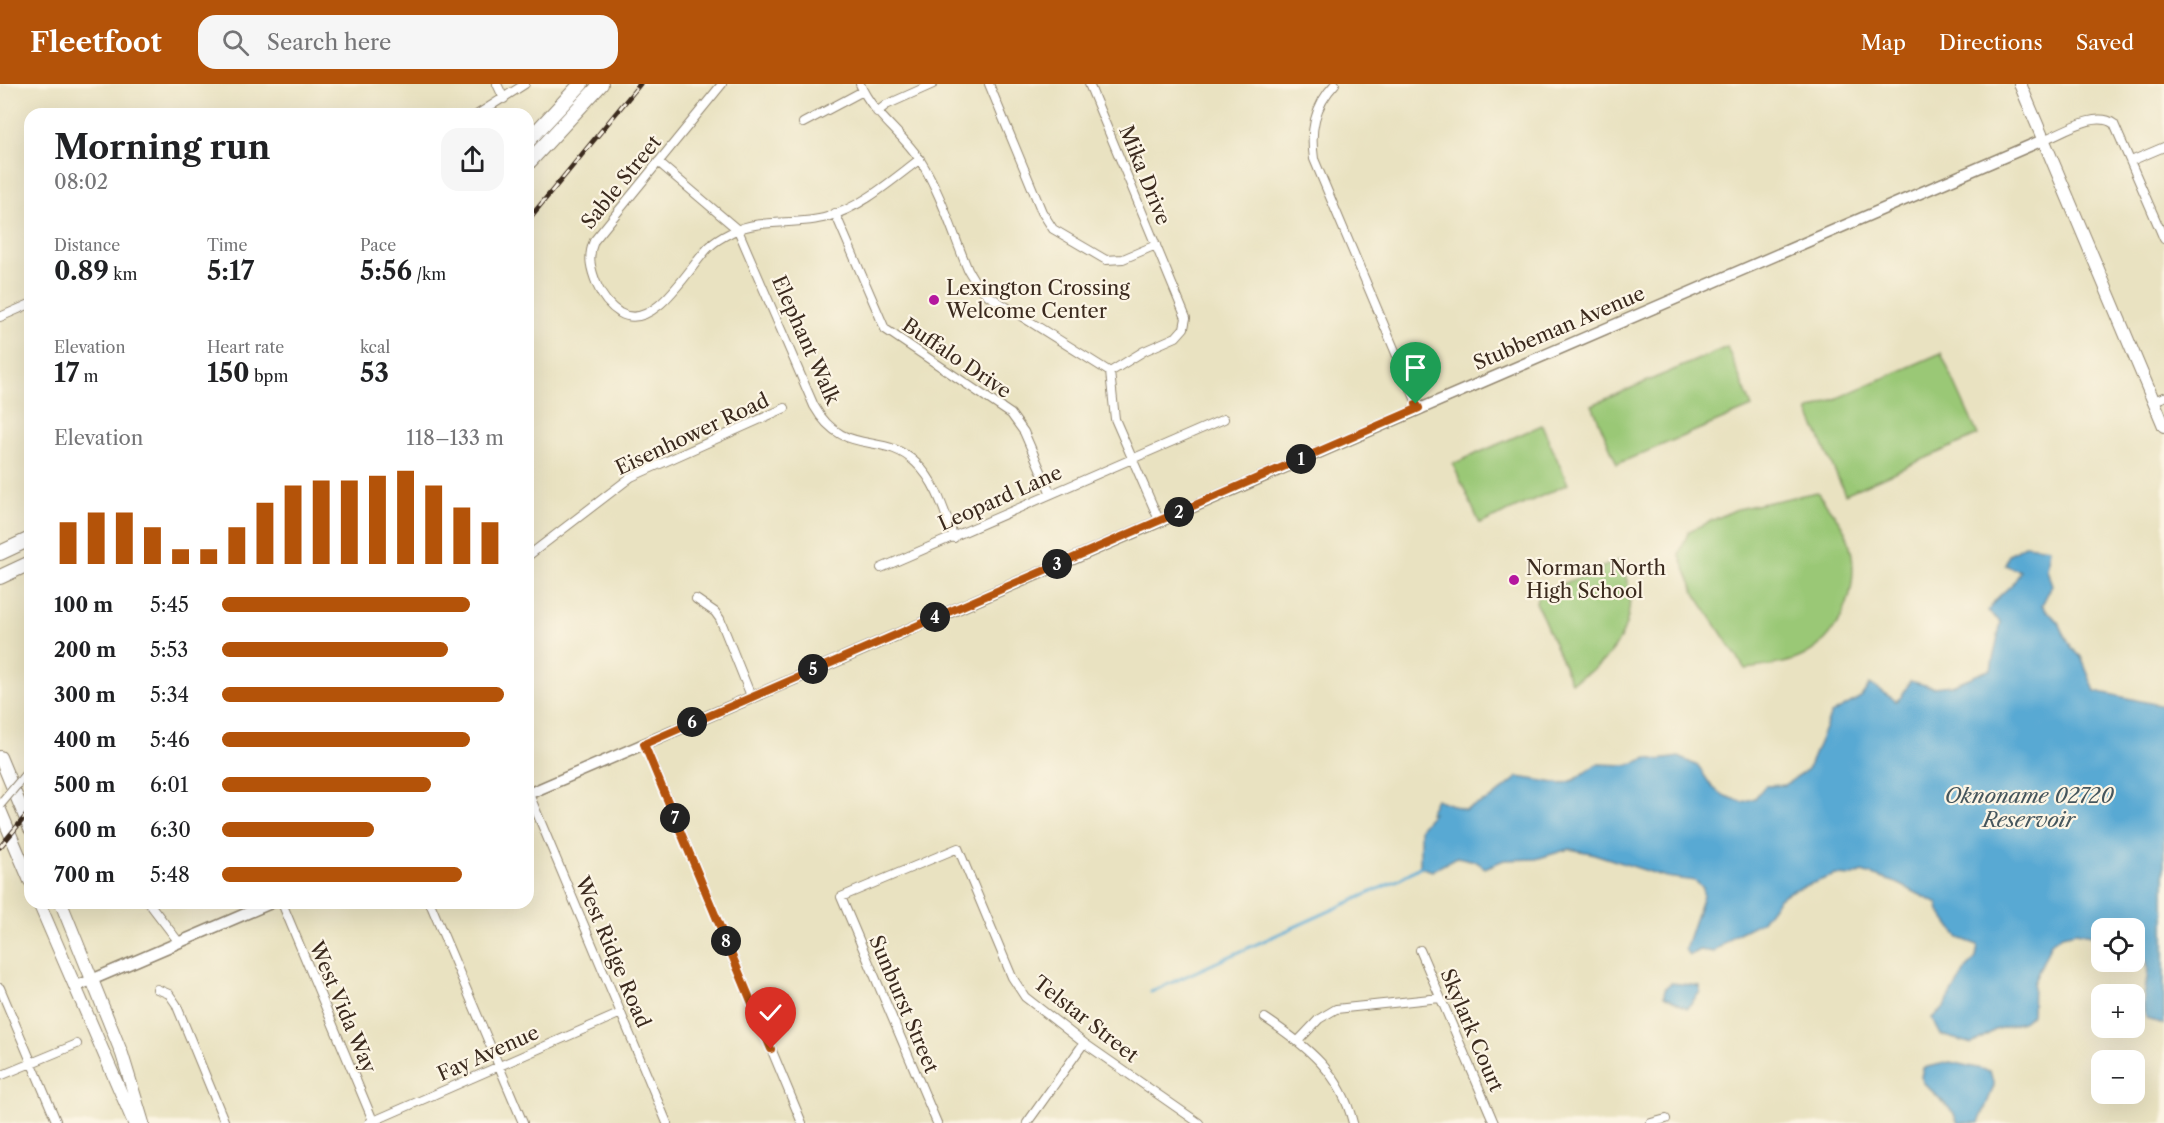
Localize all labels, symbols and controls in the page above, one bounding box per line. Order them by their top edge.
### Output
search box [198,15,618,69]
text: Fleetfoot [30,25,162,59]
icon: search [219,26,252,59]
text: Search here [267,29,391,56]
text: Map [1861,30,1906,55]
text: Directions [1939,30,2043,55]
text: Saved [2076,30,2134,55]
street label: Mika Drive [1114,122,1176,228]
text: Morning run [54,127,270,168]
button: share [441,128,504,191]
street label: Sable Street [576,130,666,234]
text: 08:02 [54,170,108,194]
text: Distance [54,235,120,255]
text: Time [207,235,247,255]
text: Pace [360,235,396,255]
text: 0.89 [54,255,109,287]
text: 5:17 [207,255,254,287]
text: 5:56 [360,255,412,287]
text: km [109,264,137,284]
text: /km [412,264,446,284]
street label: Elephant Walk [767,272,846,410]
place label: Lexington Crossing Welcome Center [945,276,1130,323]
street label: Stubbeman Avenue [1470,281,1648,375]
marker: Lexington Crossing Welcome Center [927,293,941,307]
street label: Buffalo Drive [898,313,1016,403]
text: Elevation [54,337,125,357]
text: Heart rate [207,337,284,357]
text: kcal [360,337,390,357]
pin [1390,342,1441,404]
icon: arrive [1399,351,1432,384]
text: 17 [54,357,79,389]
text: 150 [207,357,250,389]
text: 53 [360,357,389,389]
text: m [79,366,98,386]
text: bpm [250,366,288,386]
street label: Eisenhower Road [611,388,773,480]
text: Elevation [54,426,143,450]
text: 118–133 m [406,426,504,450]
pin: 1 [1286,444,1316,474]
text: 1 [1297,449,1305,469]
street label: Leopard Lane [935,460,1065,536]
pin: 2 [1164,497,1194,527]
text: 2 [1174,502,1184,522]
pin: 3 [1042,549,1072,579]
text: 3 [1052,554,1062,574]
place label: Norman North High School [1526,556,1666,603]
marker: Norman North High School [1507,573,1521,587]
text: 100 m [54,593,113,617]
text: 5:45 [150,593,189,617]
pin: 4 [920,602,950,632]
text: 4 [930,607,940,627]
text: 200 m [54,638,116,662]
text: 5:53 [150,638,188,662]
pin: 5 [798,654,828,684]
text: 5 [809,659,817,679]
text: 300 m [54,683,116,707]
text: 5:34 [150,683,189,707]
pin: 6 [677,707,707,737]
text: 6 [687,712,697,732]
text: 400 m [54,728,116,752]
text: 5:46 [150,728,190,752]
text: 500 m [54,773,115,797]
text: 6:01 [150,773,188,797]
water label: Oknoname 02720 Reservoir [1945,783,2114,832]
pin: 7 [660,803,690,833]
text: 7 [671,808,679,828]
text: 600 m [54,818,116,842]
text: 6:30 [150,818,191,842]
text: 700 m [54,863,115,887]
text: 5:48 [150,863,190,887]
street label: West Ridge Road [570,872,656,1031]
map controls [2091,918,2145,1104]
button: locate [2091,918,2145,972]
pin: 8 [711,926,741,956]
text: 8 [721,931,731,951]
street label: Sunburst Street [864,932,944,1076]
street label: West Vida Way [304,937,382,1077]
street label: Skylark Court [1435,965,1509,1095]
street label: Telstar Street [1029,971,1143,1067]
button: + [2091,984,2145,1038]
pin [745,987,796,1049]
icon: check [754,996,787,1029]
street label: Fay Avenue [434,1020,542,1086]
button: − [2091,1050,2145,1104]

